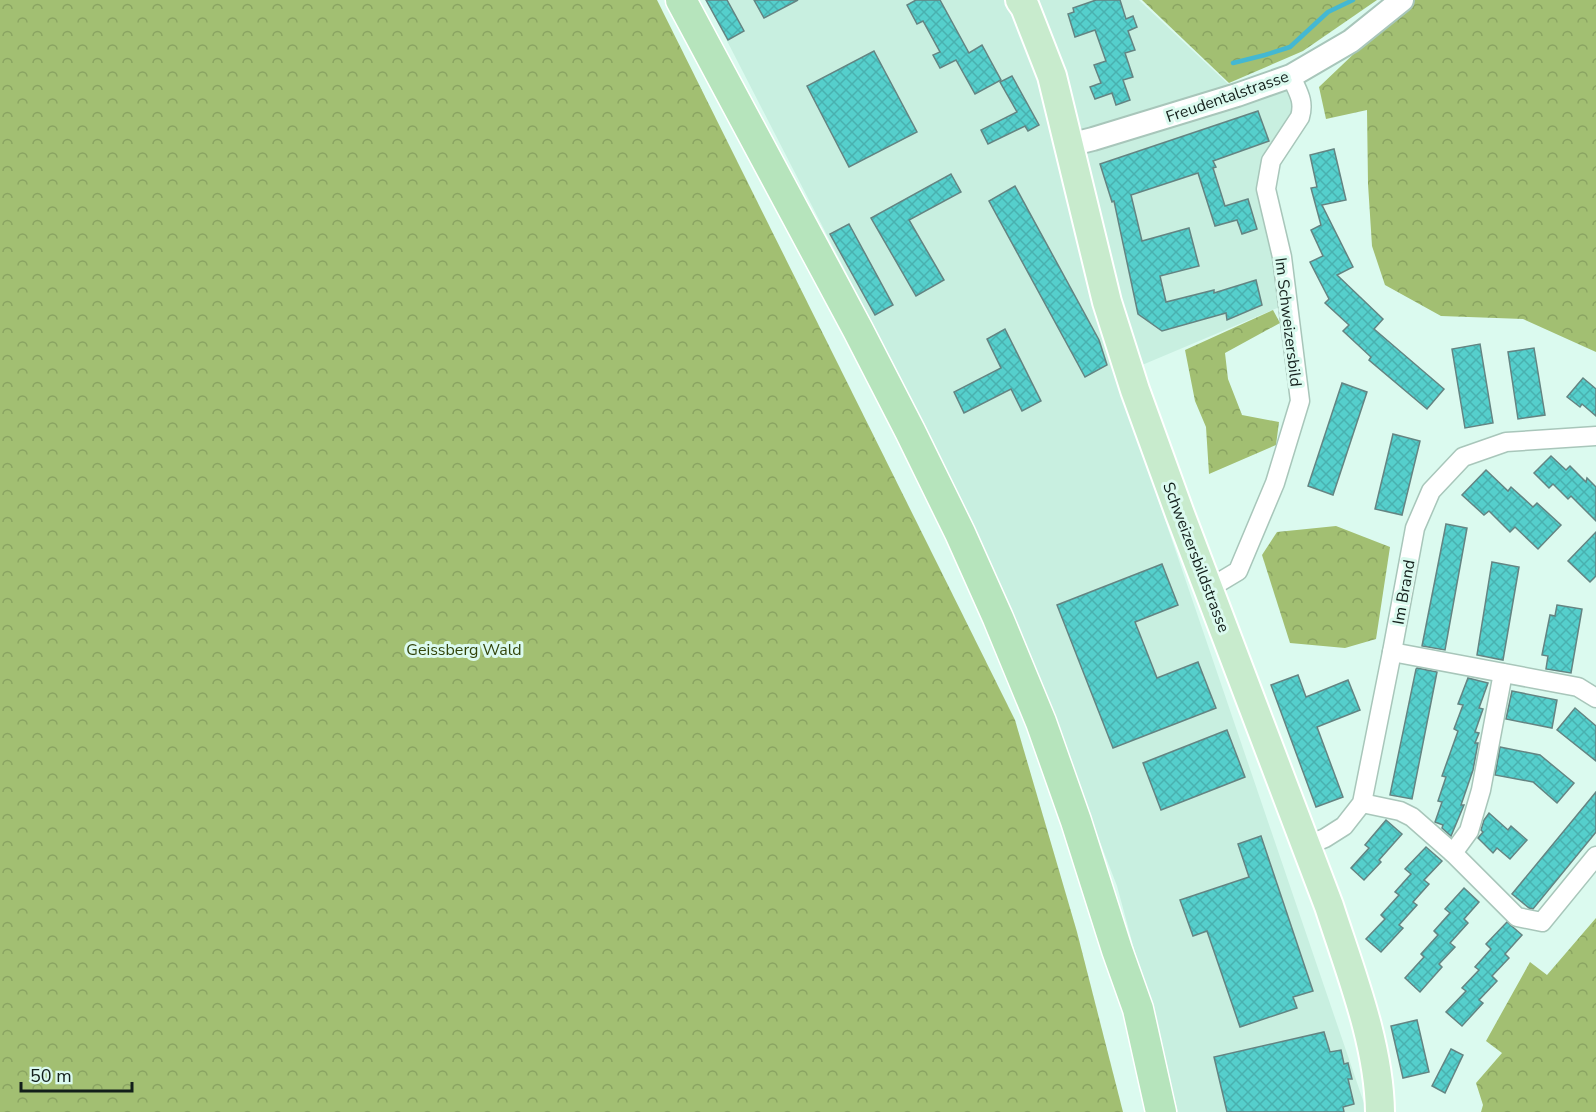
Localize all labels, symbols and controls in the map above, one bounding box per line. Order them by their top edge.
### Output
street label: Freudentalstrasse [1163,66,1292,128]
street label: Im Schweizersbild [1269,256,1307,388]
street label: Schweizersbildstrasse [1157,479,1235,636]
street label: Im Brand [1387,558,1420,626]
park label: Geissberg Wald [406,639,522,661]
scale bar [21,1055,132,1093]
text: 50 m [30,1064,72,1088]

